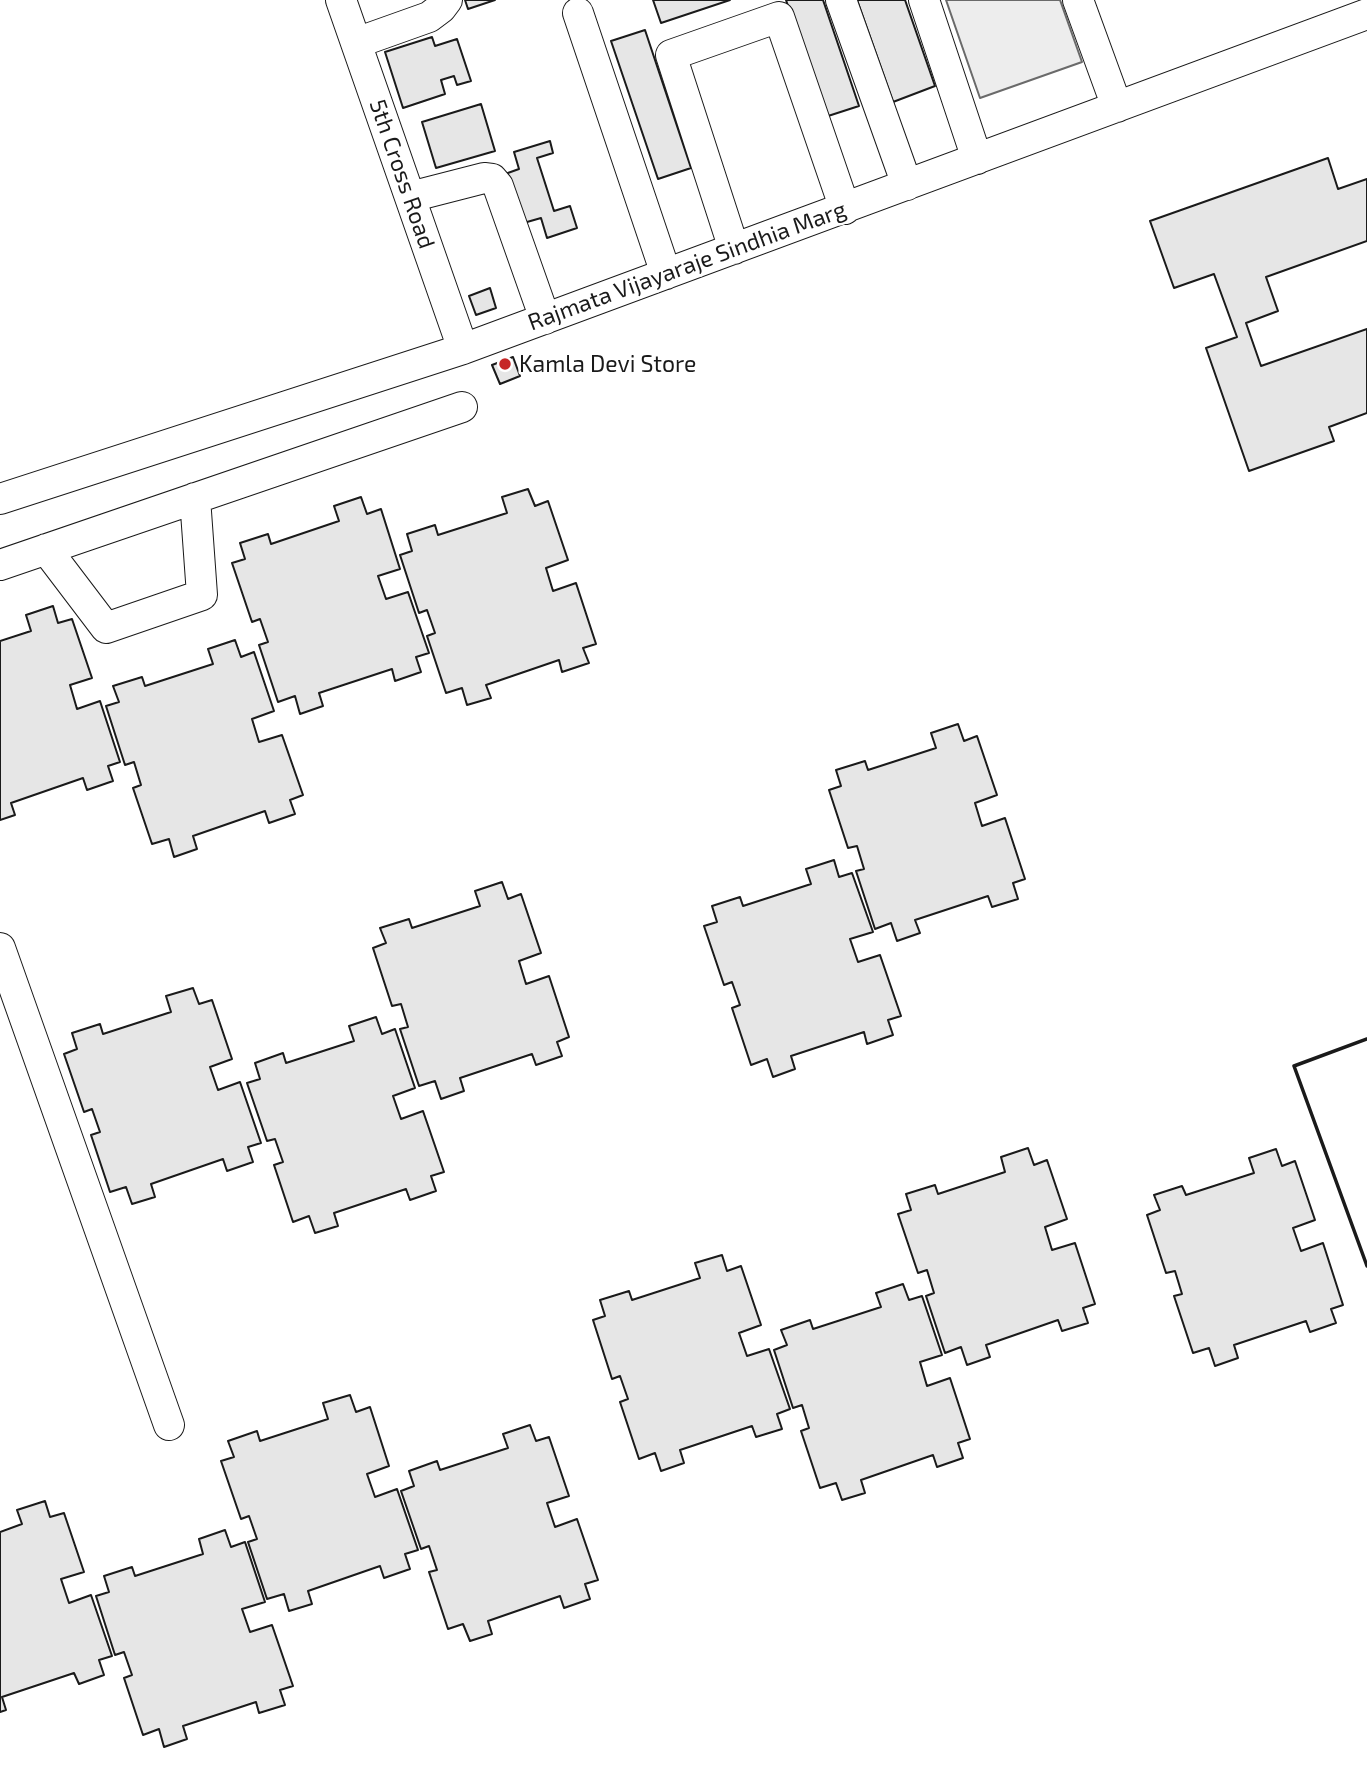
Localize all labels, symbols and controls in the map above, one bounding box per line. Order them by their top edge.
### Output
street label: 5th Cross Road [364,96,440,252]
street label: Rajmata Vijayaraje Sindhia Marg [524,195,850,337]
place label: Kamla Devi Store [519,350,696,378]
marker: Kamla Devi Store [497,356,513,372]

